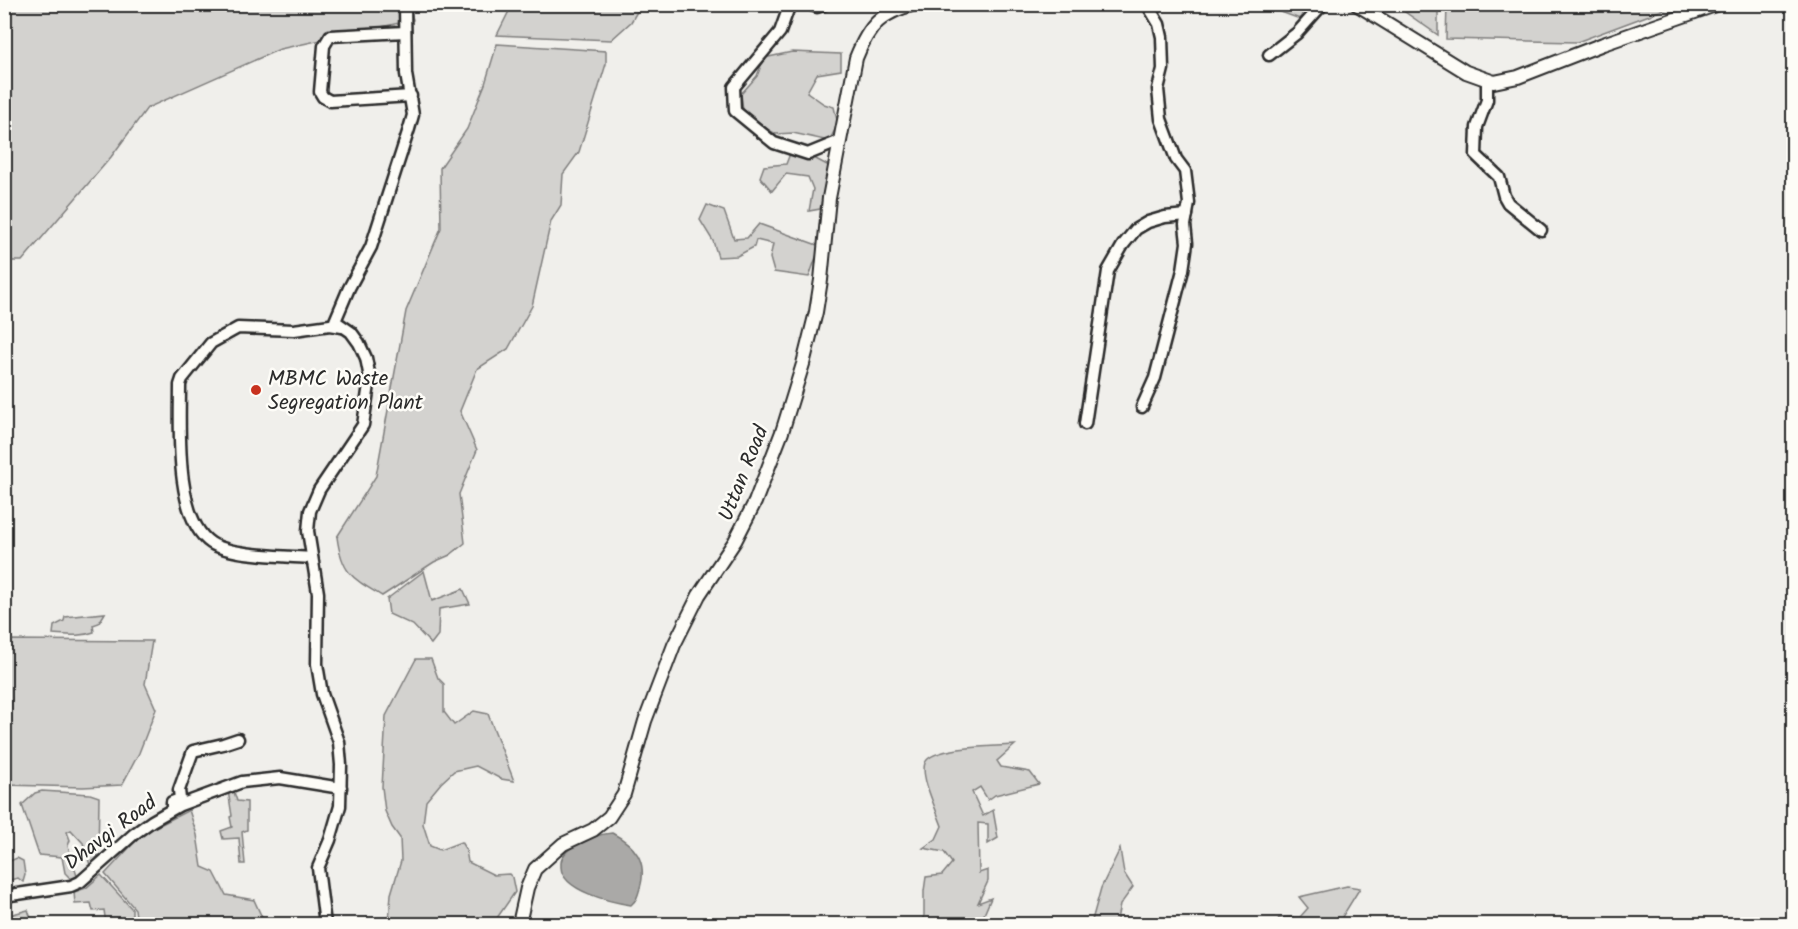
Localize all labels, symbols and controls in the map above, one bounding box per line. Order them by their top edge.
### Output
place label: MBMC Waste Segregation Plant [268,363,424,420]
marker: MBMC Waste Segregation Plant [249,383,263,397]
street label: Uttan Road [710,420,779,526]
street label: Dhavgi Road [57,787,165,879]

